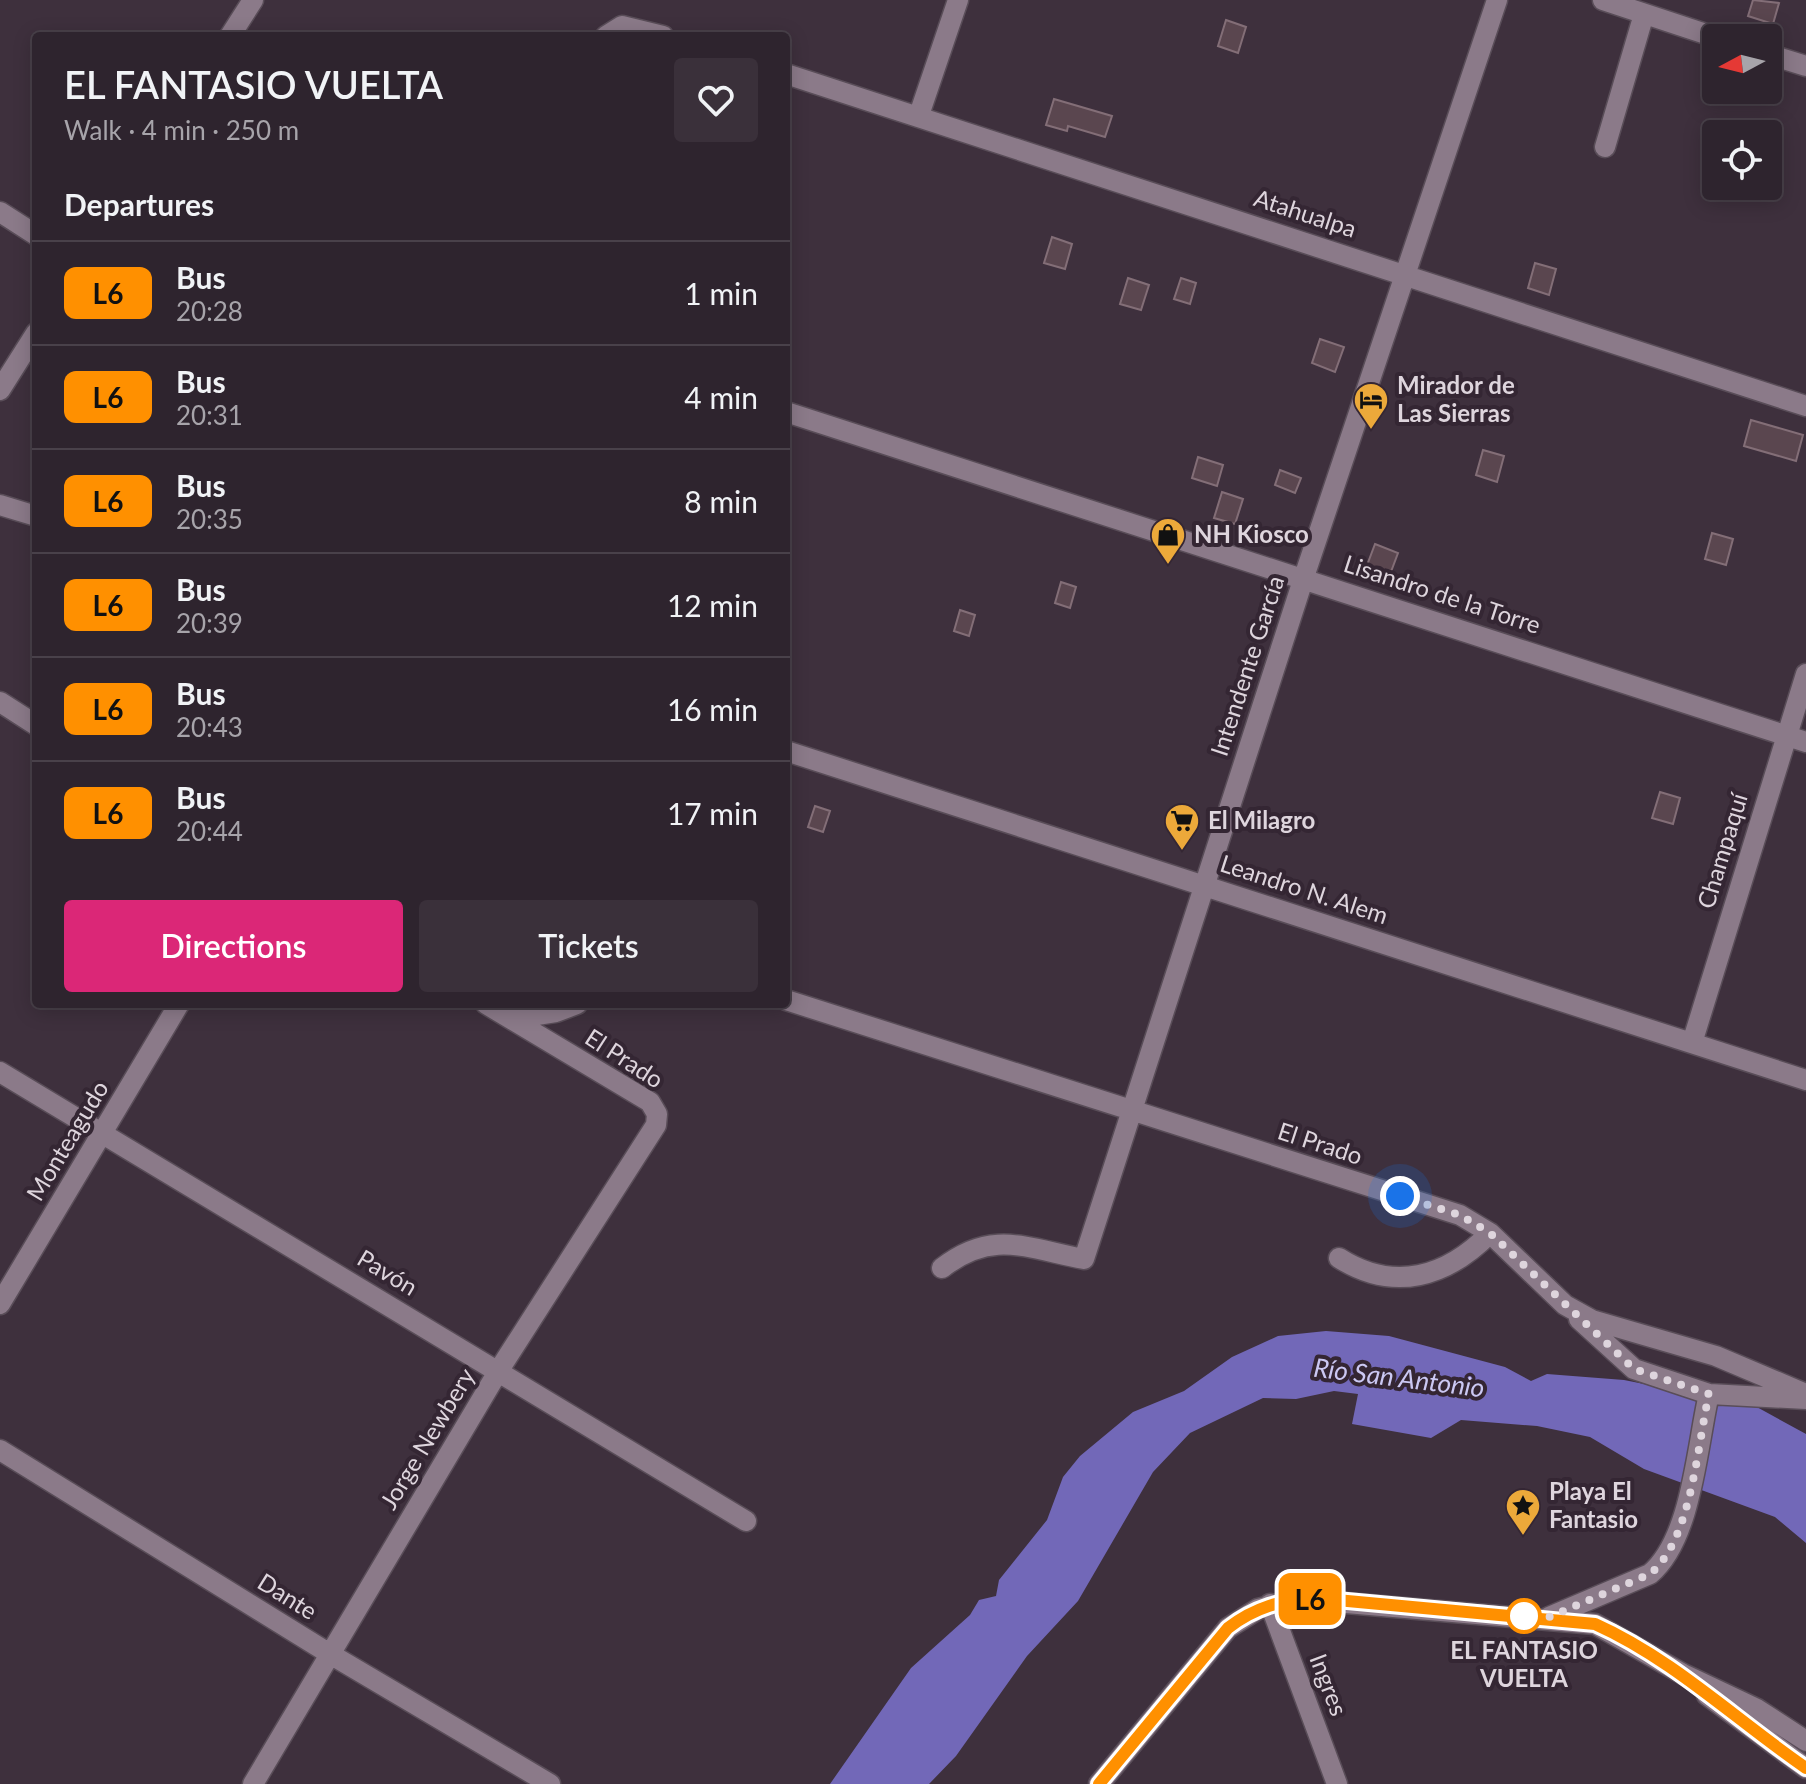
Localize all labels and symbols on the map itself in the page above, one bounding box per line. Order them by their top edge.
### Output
north arrow [1702,24,1782,104]
street label: Atahualpa [1251,182,1360,243]
place label: Mirador de Las Sierras [1397,370,1515,427]
hotel icon: Mirador de Las Sierras [1352,381,1390,431]
shop icon: NH Kiosco [1149,516,1187,566]
place label: NH Kiosco [1194,519,1309,548]
street label: Lisandro de la Torre [1340,548,1544,639]
street label: Intendente García [1204,572,1289,759]
street label: Champaquí [1690,788,1753,912]
supermarket icon: El Milagro [1163,802,1201,852]
place label: El Milagro [1208,805,1315,834]
street label: Leandro N. Alem [1217,848,1392,929]
street label: El Prado [580,1022,669,1094]
street label: Monteagudo [20,1075,114,1205]
street label: El Prado [1274,1115,1366,1170]
your location [1380,1176,1420,1216]
street label: Pavón [353,1243,423,1301]
water label: Río San Antonio [1312,1351,1486,1403]
street label: Jorge Newbery [373,1362,481,1514]
place label: Playa El Fantasio [1549,1476,1638,1533]
place icon: Playa El Fantasio [1504,1487,1542,1537]
street label: Dante [253,1566,323,1625]
line badge: L6 [1274,1573,1346,1625]
marker: EL FANTASIO VUELTA [1507,1599,1541,1633]
place label: EL FANTASIO VUELTA [1450,1635,1598,1692]
street label: Ingres [1304,1650,1354,1719]

